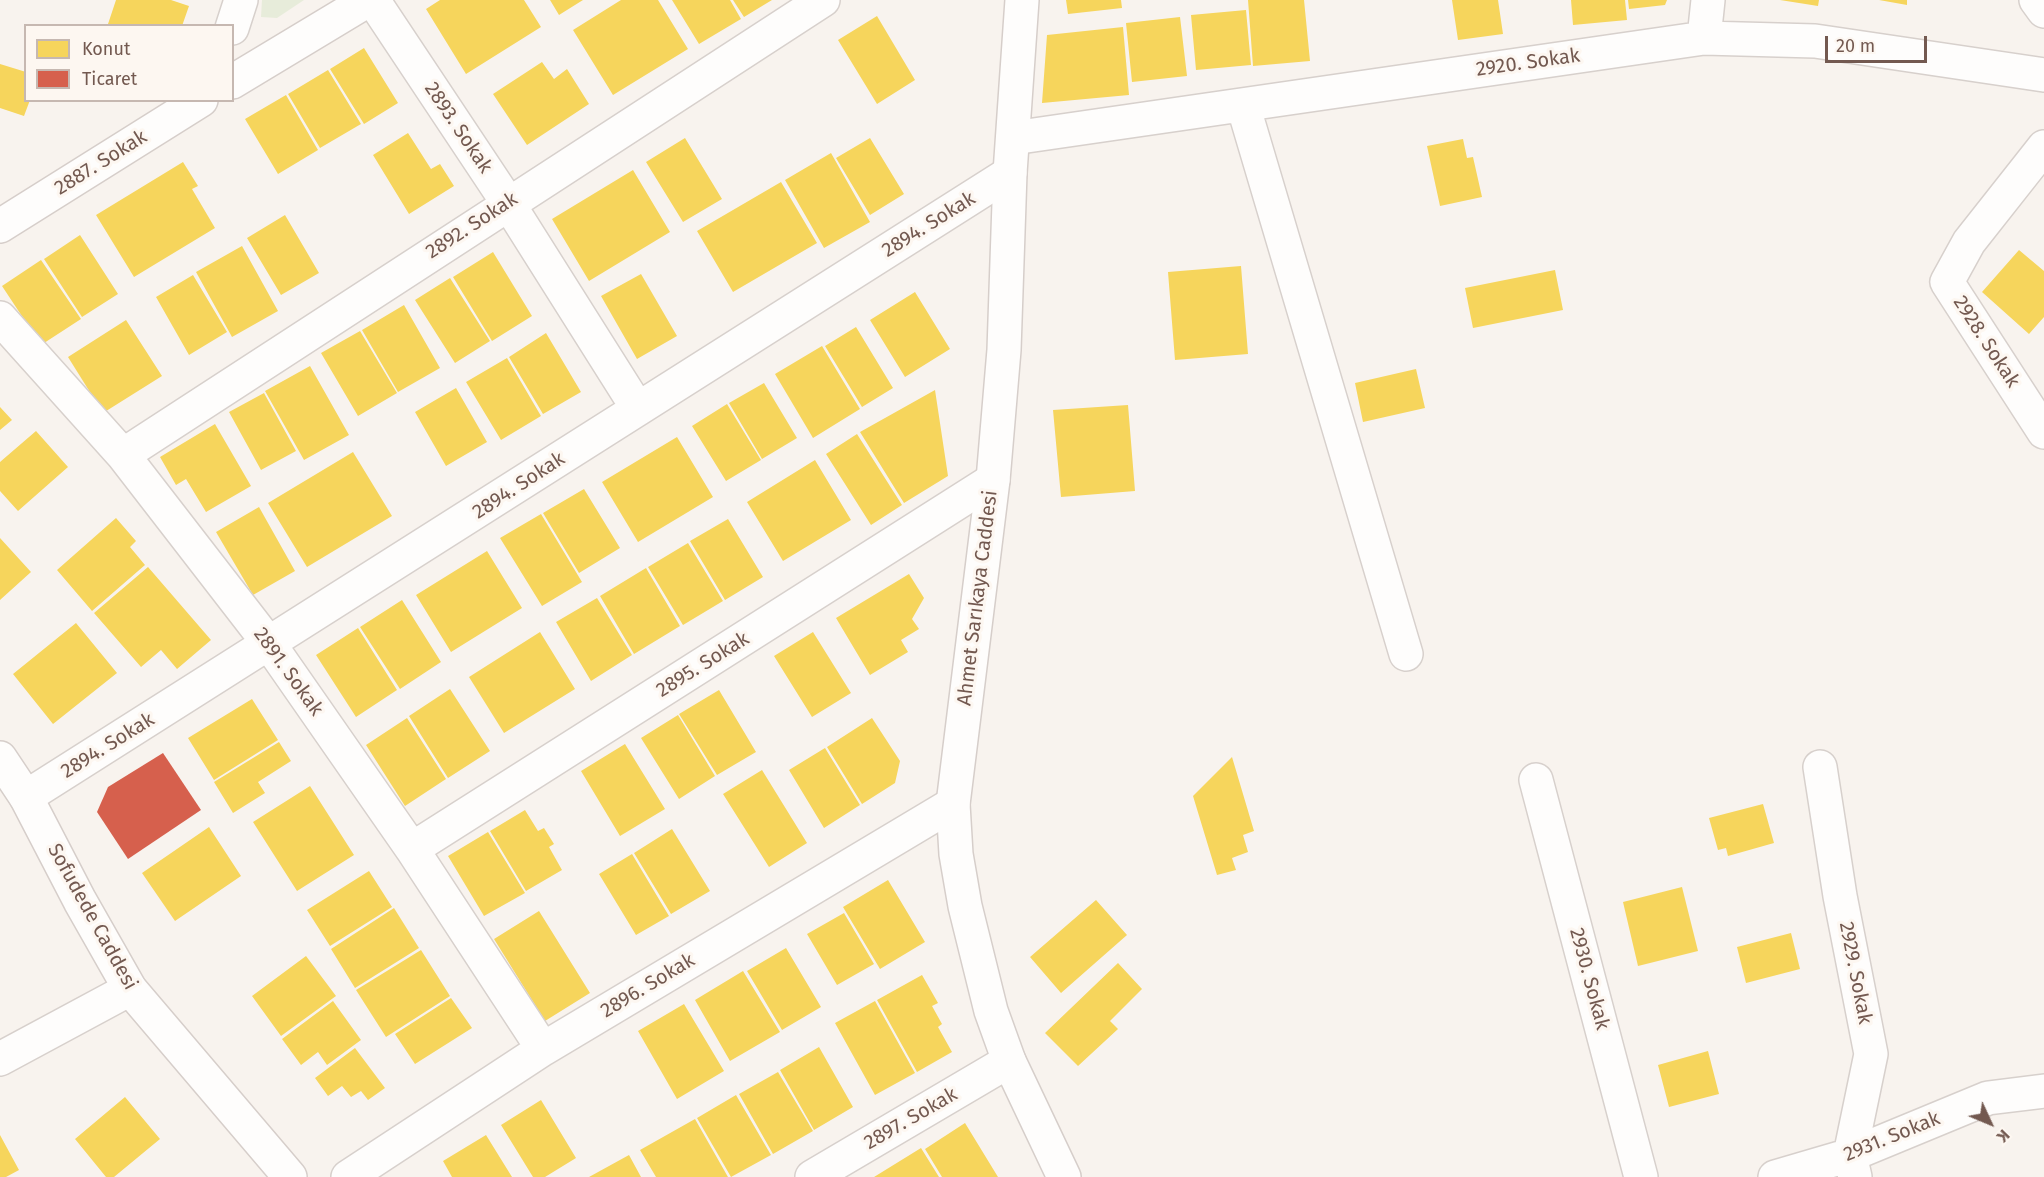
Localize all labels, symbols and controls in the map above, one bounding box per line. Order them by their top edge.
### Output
legend [24,24,234,102]
scale bar [1828,24,1930,62]
text: 20 m [1836,35,1875,57]
text: Konut [82,38,130,60]
street label: 2920. Sokak [1475,44,1581,82]
text: Ticaret [82,68,137,90]
street label: 2893. Sokak [419,78,497,178]
street label: 2887. Sokak [50,125,152,201]
street label: 2894. Sokak [878,187,980,263]
street label: 2892. Sokak [422,188,522,264]
street label: 2928. Sokak [1948,292,2024,392]
street label: 2894. Sokak [468,447,570,525]
street label: Ahmet Sarıkaya Caddesi [953,489,1003,707]
street label: 2891. Sokak [248,623,328,721]
street label: 2895. Sokak [652,627,754,703]
street label: 2894. Sokak [57,708,159,784]
street label: Sofudede Caddesi [42,840,142,994]
street label: 2929. Sokak [1833,920,1877,1026]
street label: 2930. Sokak [1564,925,1614,1033]
street label: 2896. Sokak [597,949,699,1023]
street label: 2897. Sokak [860,1083,962,1155]
north arrow [1960,1093,2020,1153]
street label: 2931. Sokak [1840,1107,1944,1167]
text: K [1993,1126,2014,1146]

